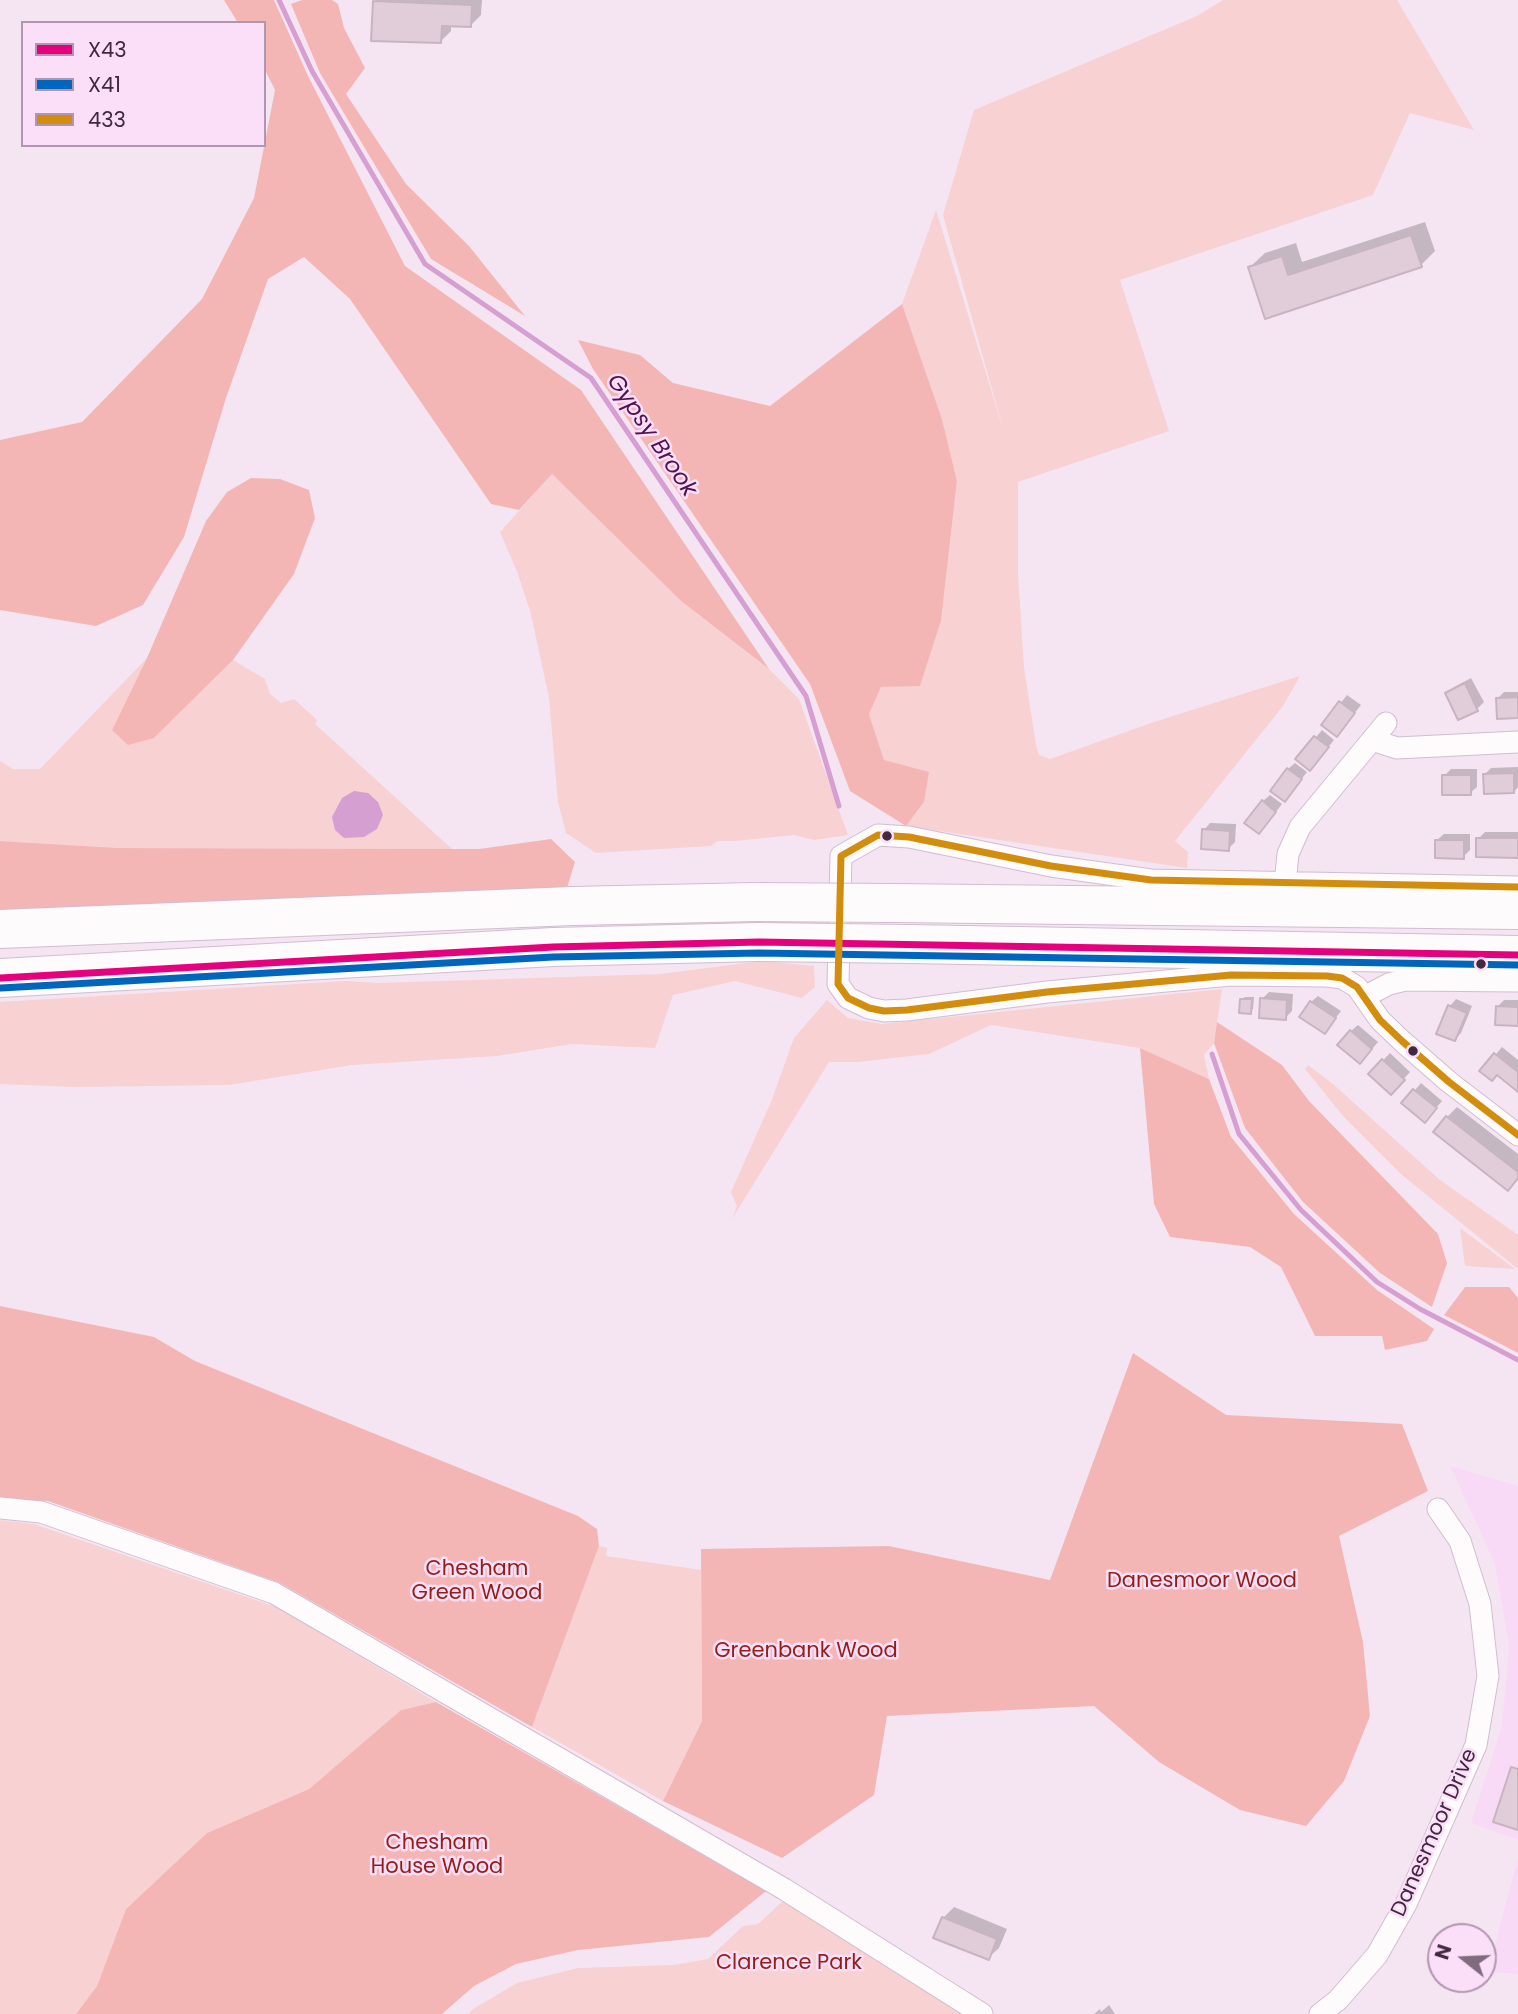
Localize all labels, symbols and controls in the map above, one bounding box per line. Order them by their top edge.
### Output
legend [21,21,266,147]
text: X43 [88,35,127,64]
text: X41 [88,70,121,99]
text: 433 [88,105,126,134]
water label: Gypsy Brook [600,369,702,503]
unlabelled marker [880,829,894,843]
unlabelled marker [1474,957,1488,971]
unlabelled marker [1406,1044,1420,1058]
park label: Chesham Green Wood [412,1557,542,1607]
park label: Danesmoor Wood [1107,1569,1297,1595]
park label: Greenbank Wood [714,1639,898,1665]
street label: Danesmoor Drive [1387,1745,1483,1921]
park label: Chesham House Wood [371,1831,503,1881]
north arrow [1427,1923,1497,1993]
text: N [1428,1941,1459,1963]
park label: Clarence Park [716,1951,862,1977]

